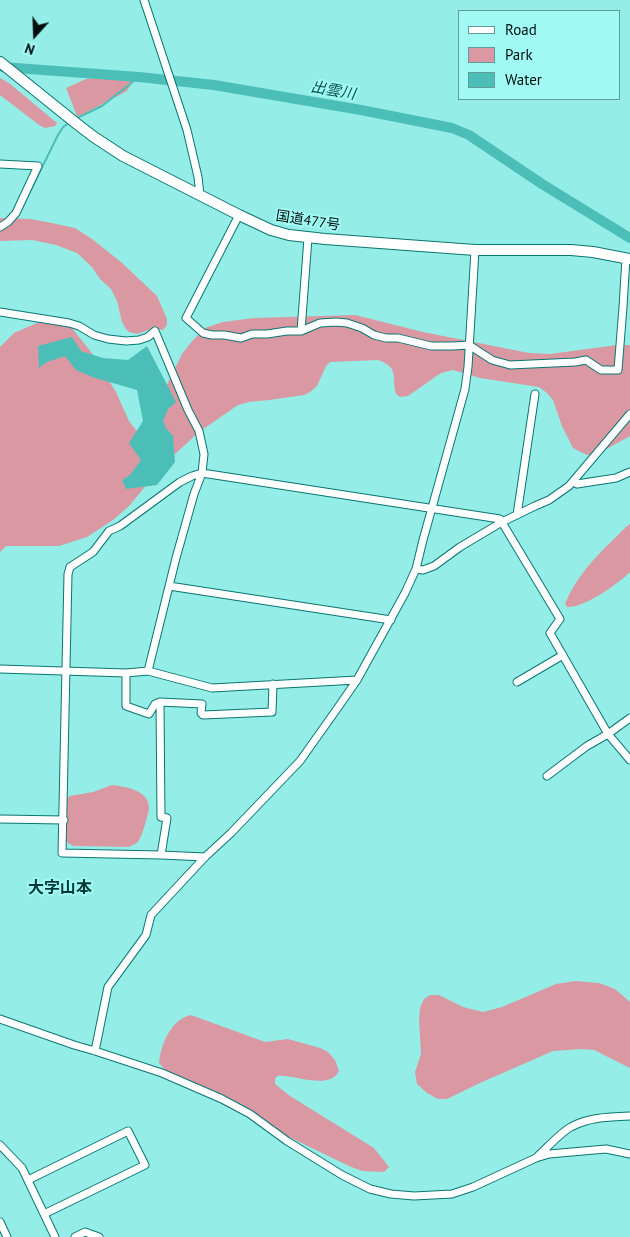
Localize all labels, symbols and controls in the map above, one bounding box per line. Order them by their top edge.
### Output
north arrow [10,10,60,60]
legend [458,10,620,100]
text: Road [505,20,537,39]
text: N [22,39,37,59]
text: Park [505,45,533,64]
text: Water [505,70,542,89]
water label: 出雲川 [309,78,357,104]
street label: 国道477号 [275,208,341,234]
district label: 大字山本 [28,878,92,898]

